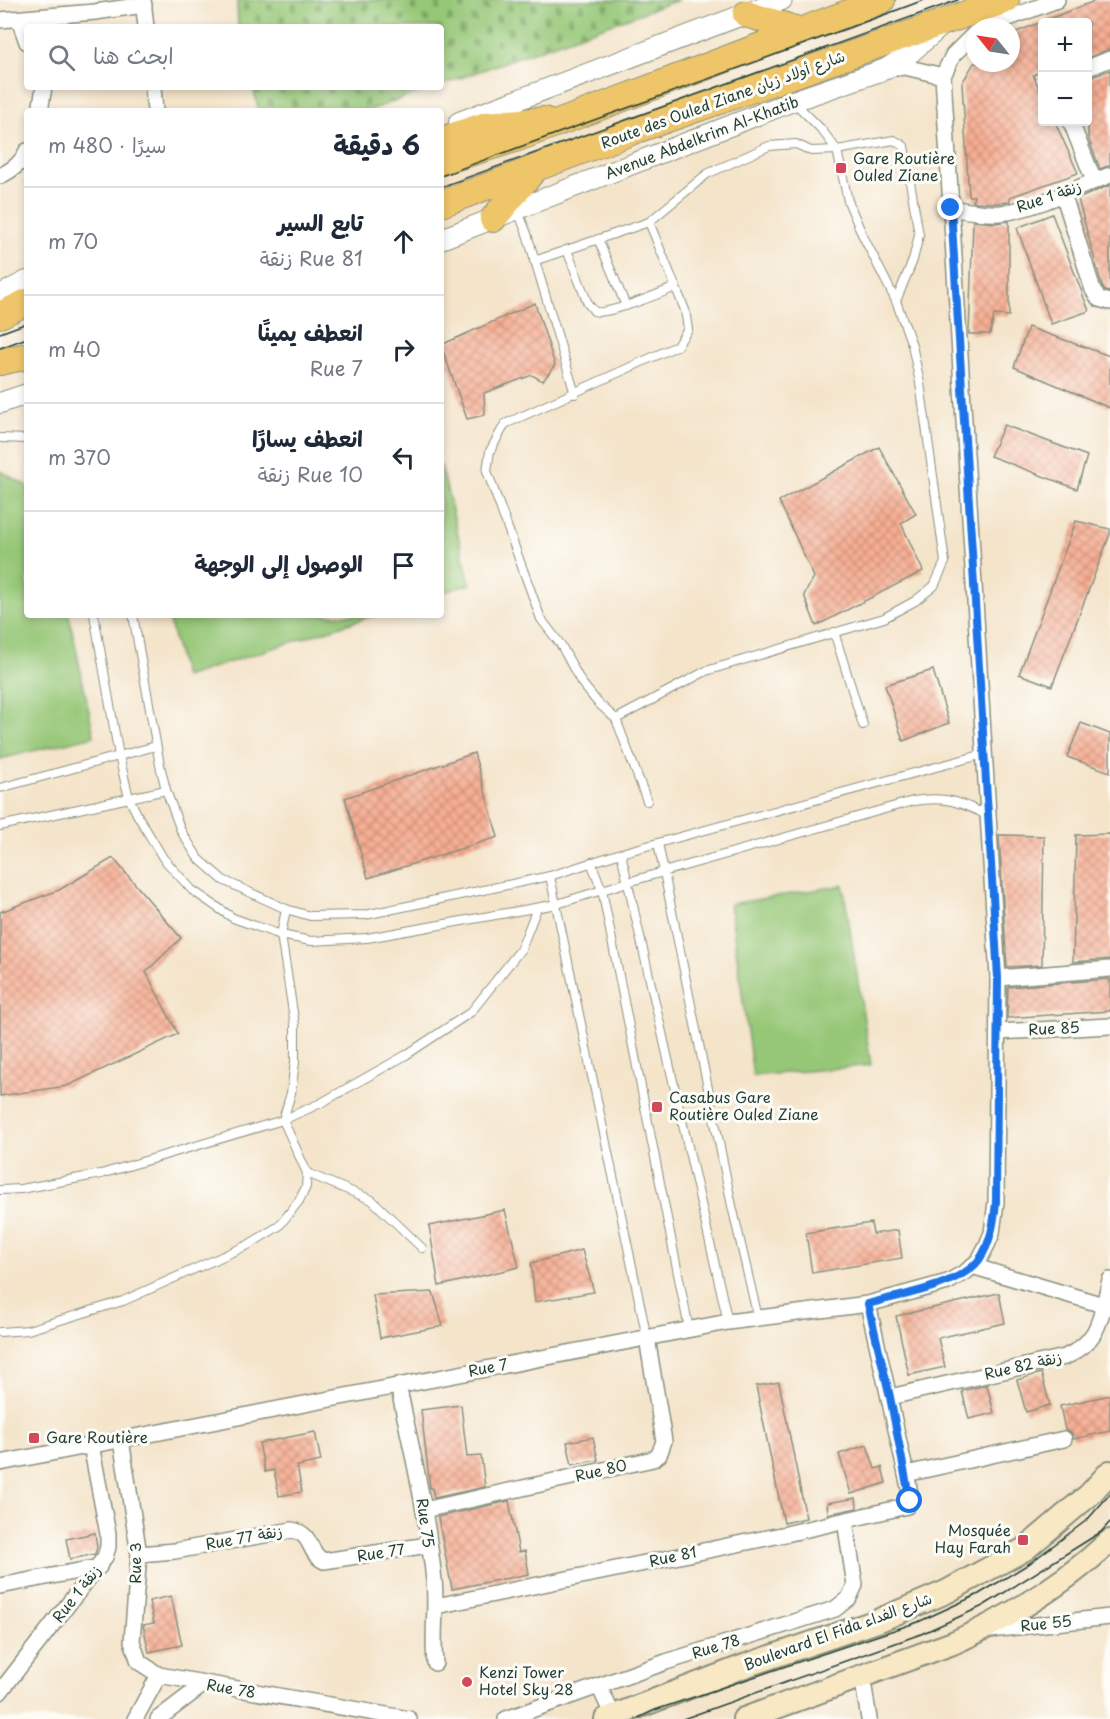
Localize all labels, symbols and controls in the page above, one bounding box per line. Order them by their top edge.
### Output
north arrow [966,18,1020,72]
map controls [1038,18,1092,126]
button: + [1038,18,1092,72]
search box [24,24,444,90]
text: ابحث هنا [93,38,174,71]
icon: search [45,41,78,74]
street label: Route des Ouled Ziane شارع أولاد زيان [597,44,848,154]
button: − [1038,72,1092,126]
street label: Avenue Abdelkrim Al-Khatib [601,89,802,184]
text: 6 دقيقة [333,125,420,164]
text: سيرًا · 480 m [48,130,166,160]
place label: Gare Routière Ouled Ziane [853,146,955,186]
marker: Gare Routière Ouled Ziane [834,161,848,175]
street label: Rue 1 زنقة [1013,174,1084,217]
route end [937,194,963,220]
text: تابع السير [278,205,363,238]
icon: ahead [387,225,420,258]
text: 70 m [48,226,98,256]
text: Rue 81 زنقة [260,243,363,273]
text: انعطف يمينًا [258,315,363,348]
icon: right [387,333,420,366]
text: 40 m [48,334,101,364]
text: Rue 7 [310,353,363,383]
text: انعطف يسارًا [252,421,363,454]
icon: left [387,441,420,474]
text: 370 m [48,442,111,472]
text: Rue 10 زنقة [258,459,363,489]
text: الوصول إلى الوجهة [194,546,363,579]
icon: arrive [387,549,420,582]
street label: Rue 85 [1028,1015,1080,1040]
place label: Casabus Gare Routière Ouled Ziane [669,1085,819,1125]
marker: Casabus Gare Routière Ouled Ziane [650,1100,664,1114]
street label: Rue 82 زنقة [982,1344,1064,1385]
street label: Rue 7 [466,1351,510,1382]
place label: Gare Routière [46,1425,148,1448]
marker: Gare Routière [27,1431,41,1445]
street label: Rue 80 [573,1452,629,1487]
route start [896,1487,922,1513]
street label: Rue 75 [412,1496,441,1549]
street label: Rue 77 زنقة [204,1518,284,1555]
place label: Mosquée Hay Farah [935,1518,1011,1558]
marker: Mosquée Hay Farah [1016,1533,1030,1547]
street label: Rue 77 [355,1536,406,1567]
street label: Rue 81 [647,1539,699,1572]
street label: Rue 3 [123,1542,146,1584]
street label: Rue 1 زنقة [46,1559,106,1627]
street label: Boulevard El Fida شارع الفداء [740,1586,935,1675]
street label: Rue 55 [1019,1608,1073,1637]
street label: Rue 78 [689,1627,743,1664]
place label: Kenzi Tower Hotel Sky 28 [479,1660,574,1700]
street label: Rue 78 [205,1672,258,1703]
marker: Kenzi Tower Hotel Sky 28 [460,1675,474,1689]

